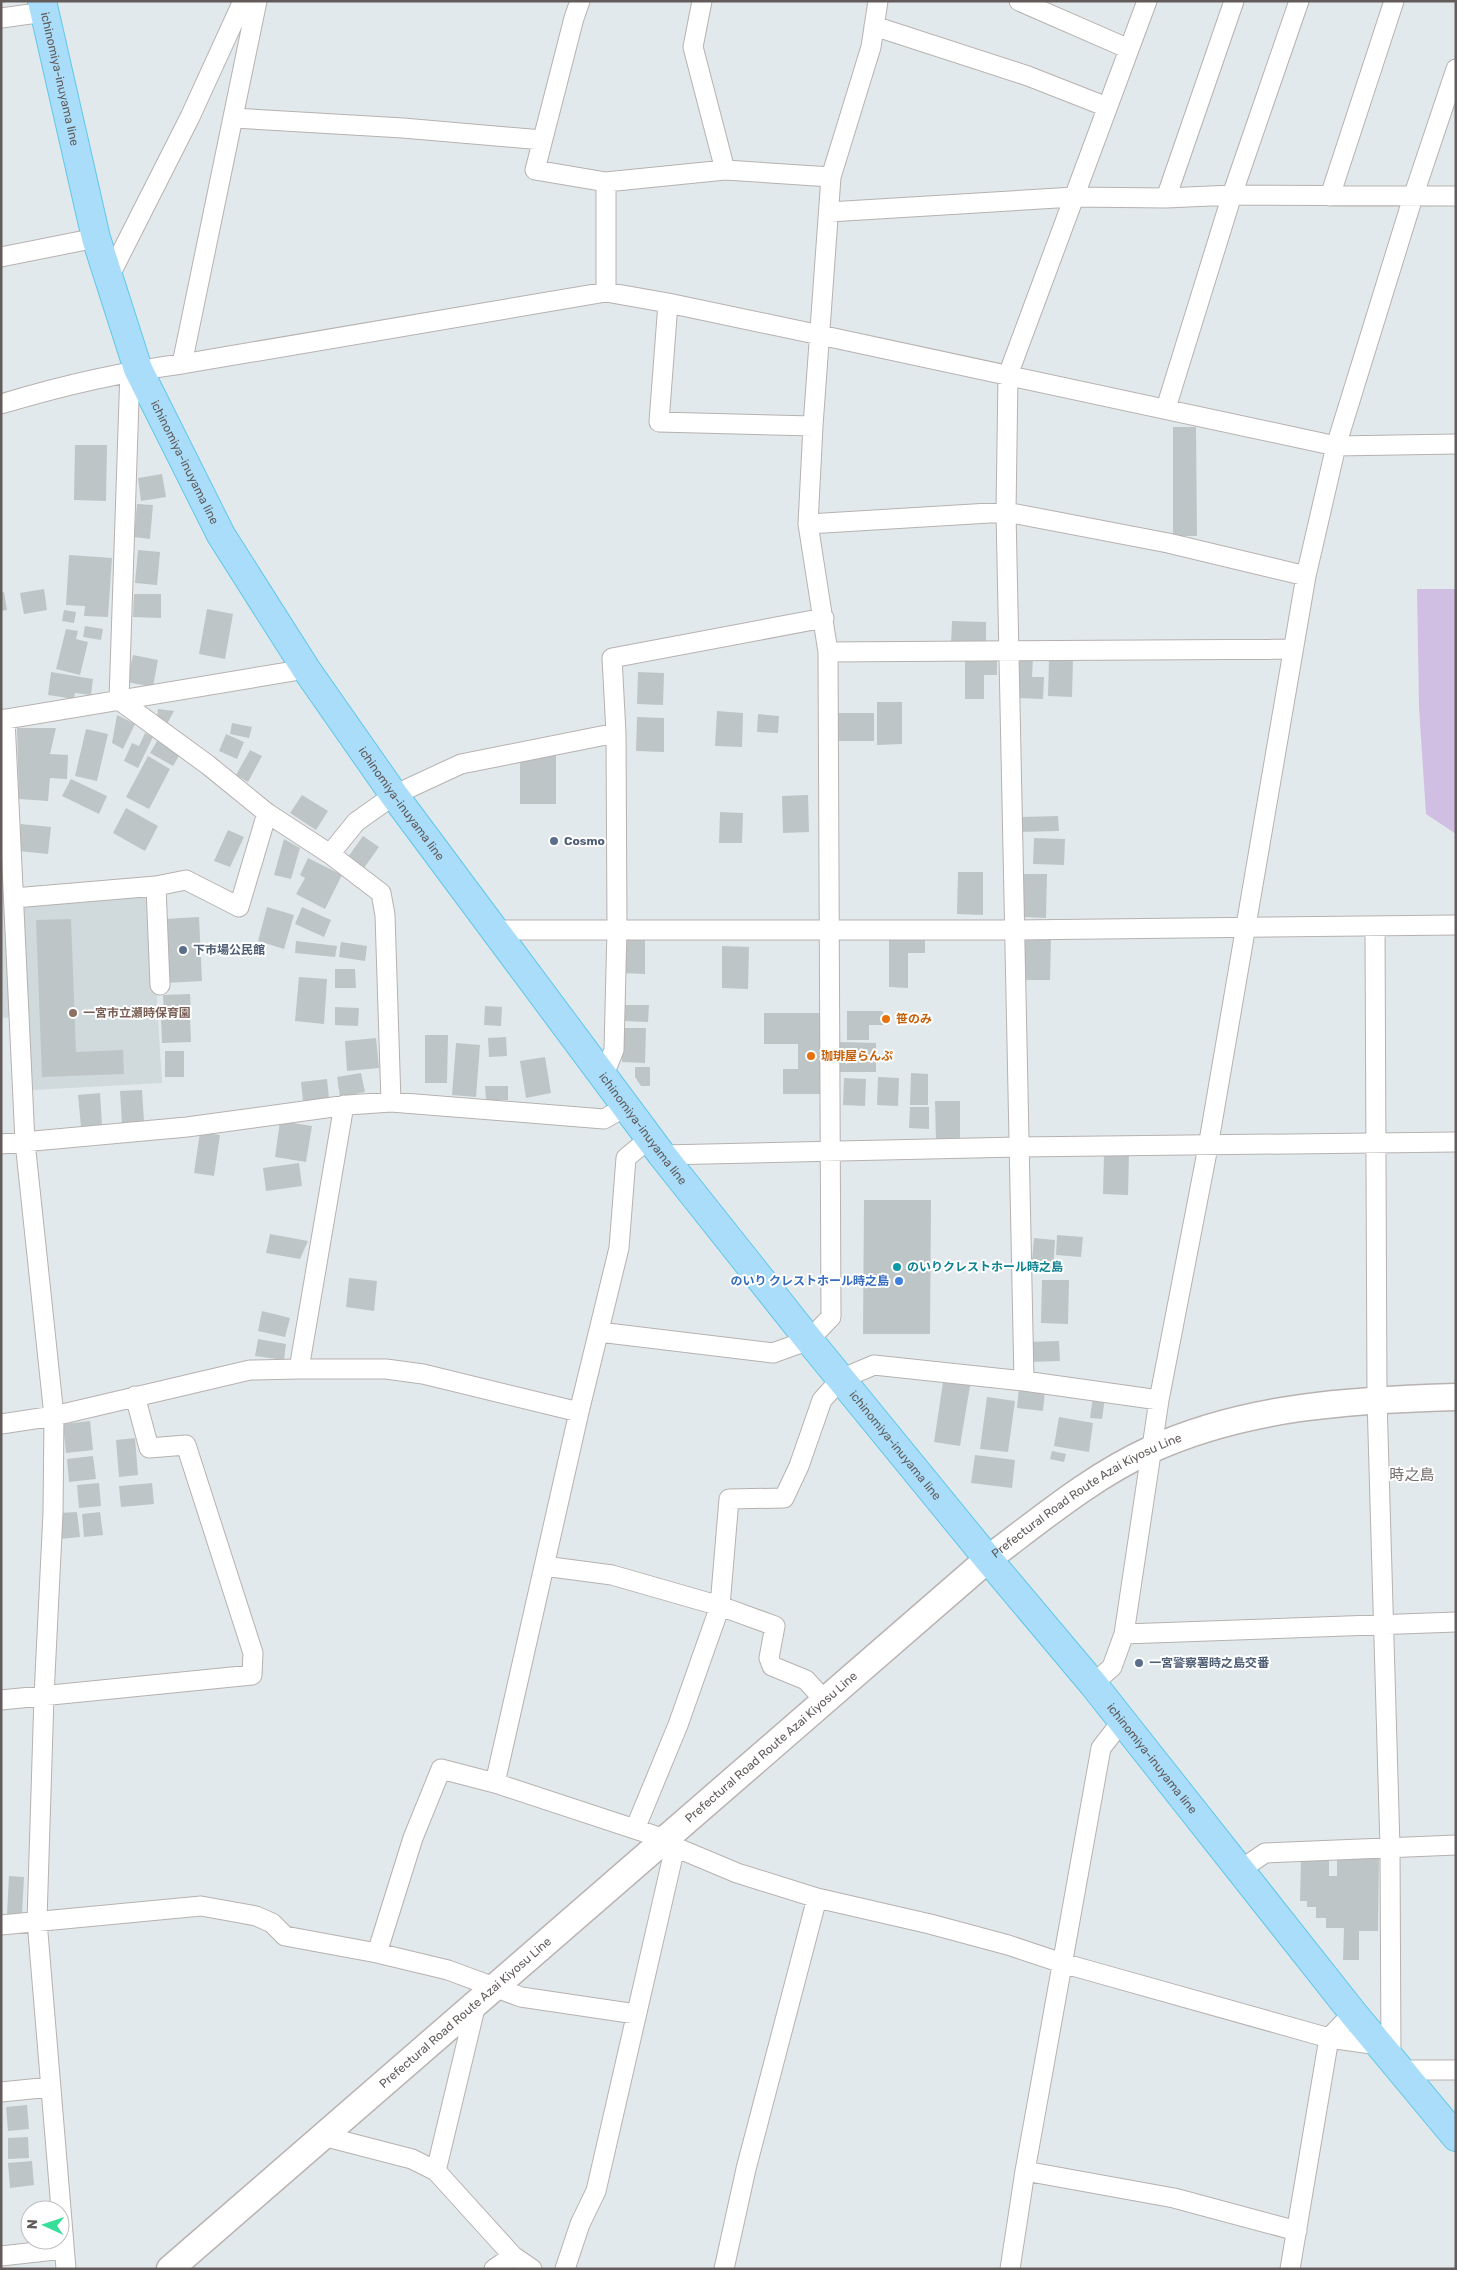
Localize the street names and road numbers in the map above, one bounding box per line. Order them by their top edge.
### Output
street label: ichinomiya-inuyama line [38,11,82,148]
street label: ichinomiya-inuyama line [148,398,222,527]
street label: ichinomiya-inuyama line [356,744,447,863]
street label: ichinomiya-inuyama line [596,1070,690,1188]
street label: ichinomiya-inuyama line [847,1388,944,1503]
street label: Prefectural Road Route Azai Kiyosu Line [989,1430,1184,1561]
street label: Prefectural Road Route Azai Kiyosu Line [682,1669,860,1826]
street label: ichinomiya-inuyama line [1104,1701,1200,1817]
street label: Prefectural Road Route Azai Kiyosu Line [376,1934,554,2091]

